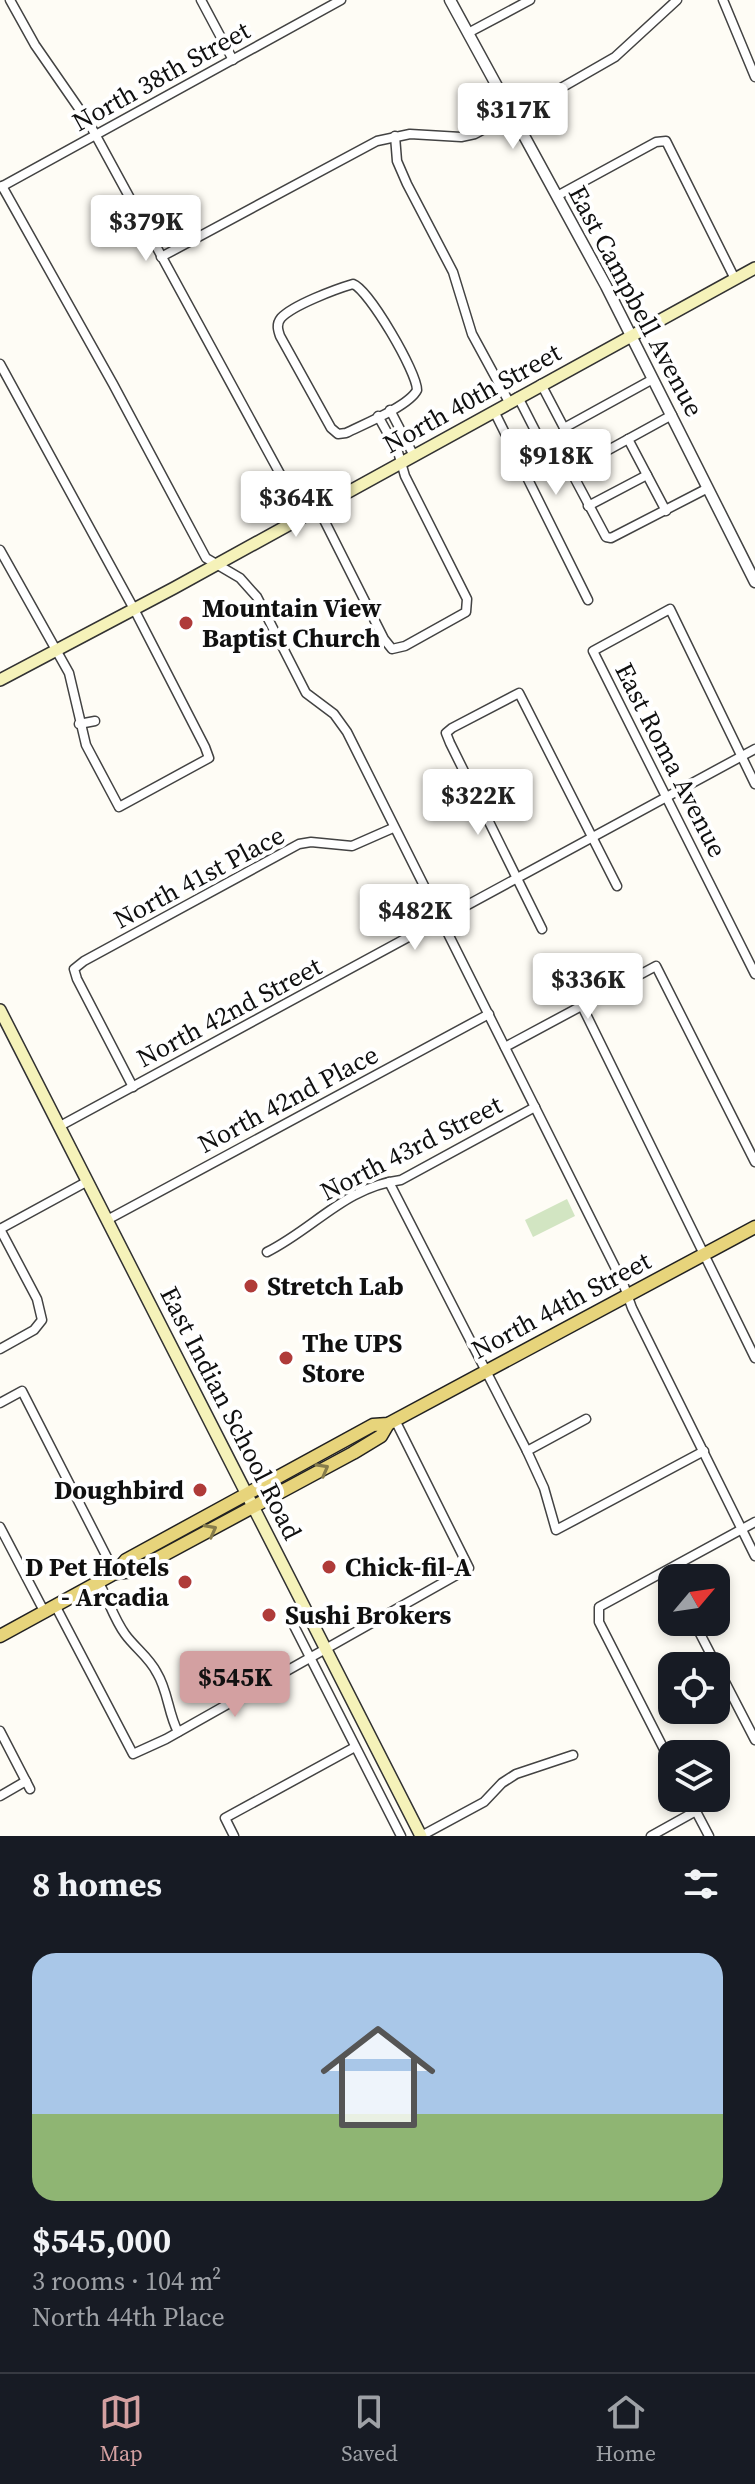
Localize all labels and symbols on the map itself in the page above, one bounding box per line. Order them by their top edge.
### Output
street label: North 38th Street [66,12,257,140]
pin: $317K [457,83,569,151]
street label: East Campbell Avenue [560,179,712,423]
pin: $379K [90,195,202,263]
street label: North 40th Street [377,334,568,462]
pin: $918K [500,429,612,497]
pin: $364K [240,471,352,539]
place label: Mountain View Baptist Church [202,590,382,656]
marker: Mountain View Baptist Church [177,614,195,632]
street label: East Roma Avenue [606,657,736,863]
pin: $322K [422,769,534,837]
street label: North 41st Place [107,817,291,937]
pin: $482K [359,884,471,952]
street label: North 42nd Street [130,948,328,1076]
pin: $336K [532,953,644,1021]
street label: North 42nd Place [192,1036,384,1162]
street label: North 43rd Street [314,1086,509,1209]
street label: North 44th Street [465,1242,657,1367]
place label: Stretch Lab [267,1268,404,1304]
marker: Stretch Lab [242,1277,260,1295]
street label: East Indian School Road [151,1280,311,1546]
place label: The UPS Store [302,1325,402,1391]
marker: The UPS Store [277,1349,295,1367]
one-way arrow [314,1463,329,1479]
place label: Doughbird [54,1472,184,1508]
marker: Doughbird [191,1481,209,1499]
one-way arrow [202,1525,217,1540]
place label: D Pet Hotels - Arcadia [25,1549,169,1615]
place label: Chick-fil-A [345,1549,472,1585]
marker: Chick-fil-A [320,1558,338,1576]
north arrow [658,1564,730,1636]
marker: D Pet Hotels - Arcadia [176,1573,194,1591]
place label: Sushi Brokers [285,1597,451,1633]
marker: Sushi Brokers [260,1606,278,1624]
pin: $545K [179,1651,291,1719]

